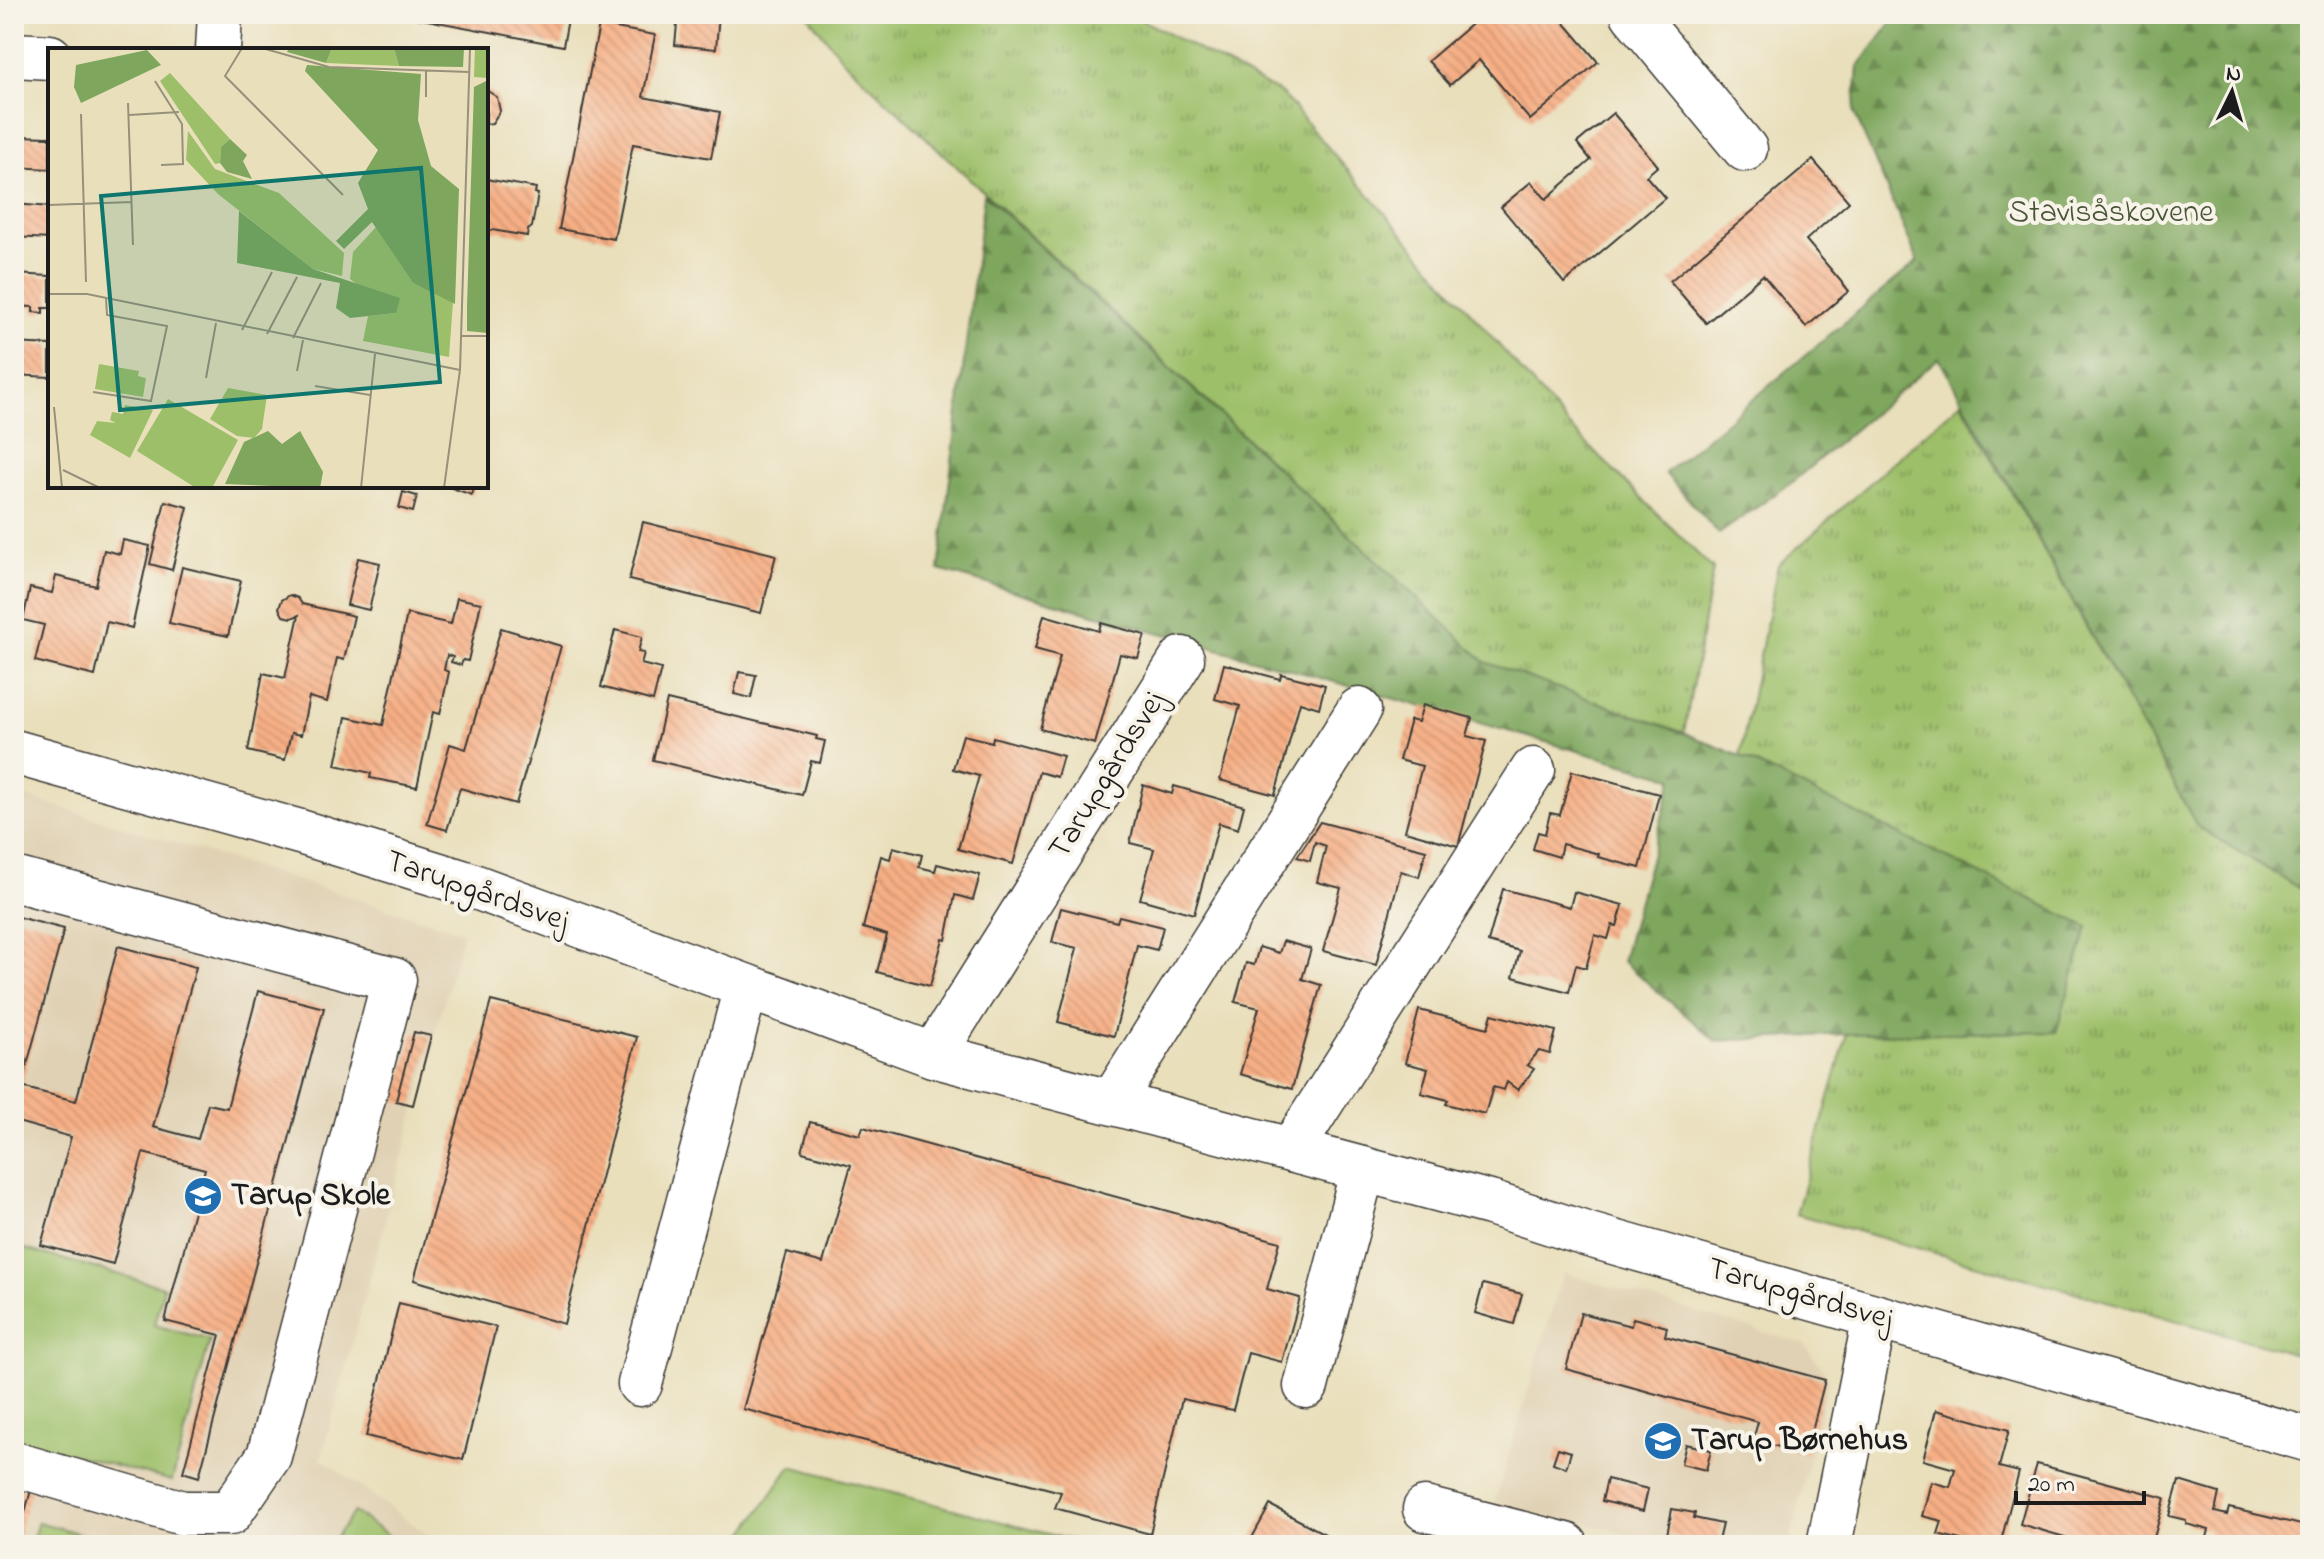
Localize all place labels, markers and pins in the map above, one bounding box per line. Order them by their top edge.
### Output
place label: Tarup Skole [231,1173,392,1220]
school or university icon: Tarup Skole [182,1175,224,1217]
place label: Tarup Børnehus [1691,1418,1908,1465]
school or university icon: Tarup Børnehus [1642,1420,1684,1462]

